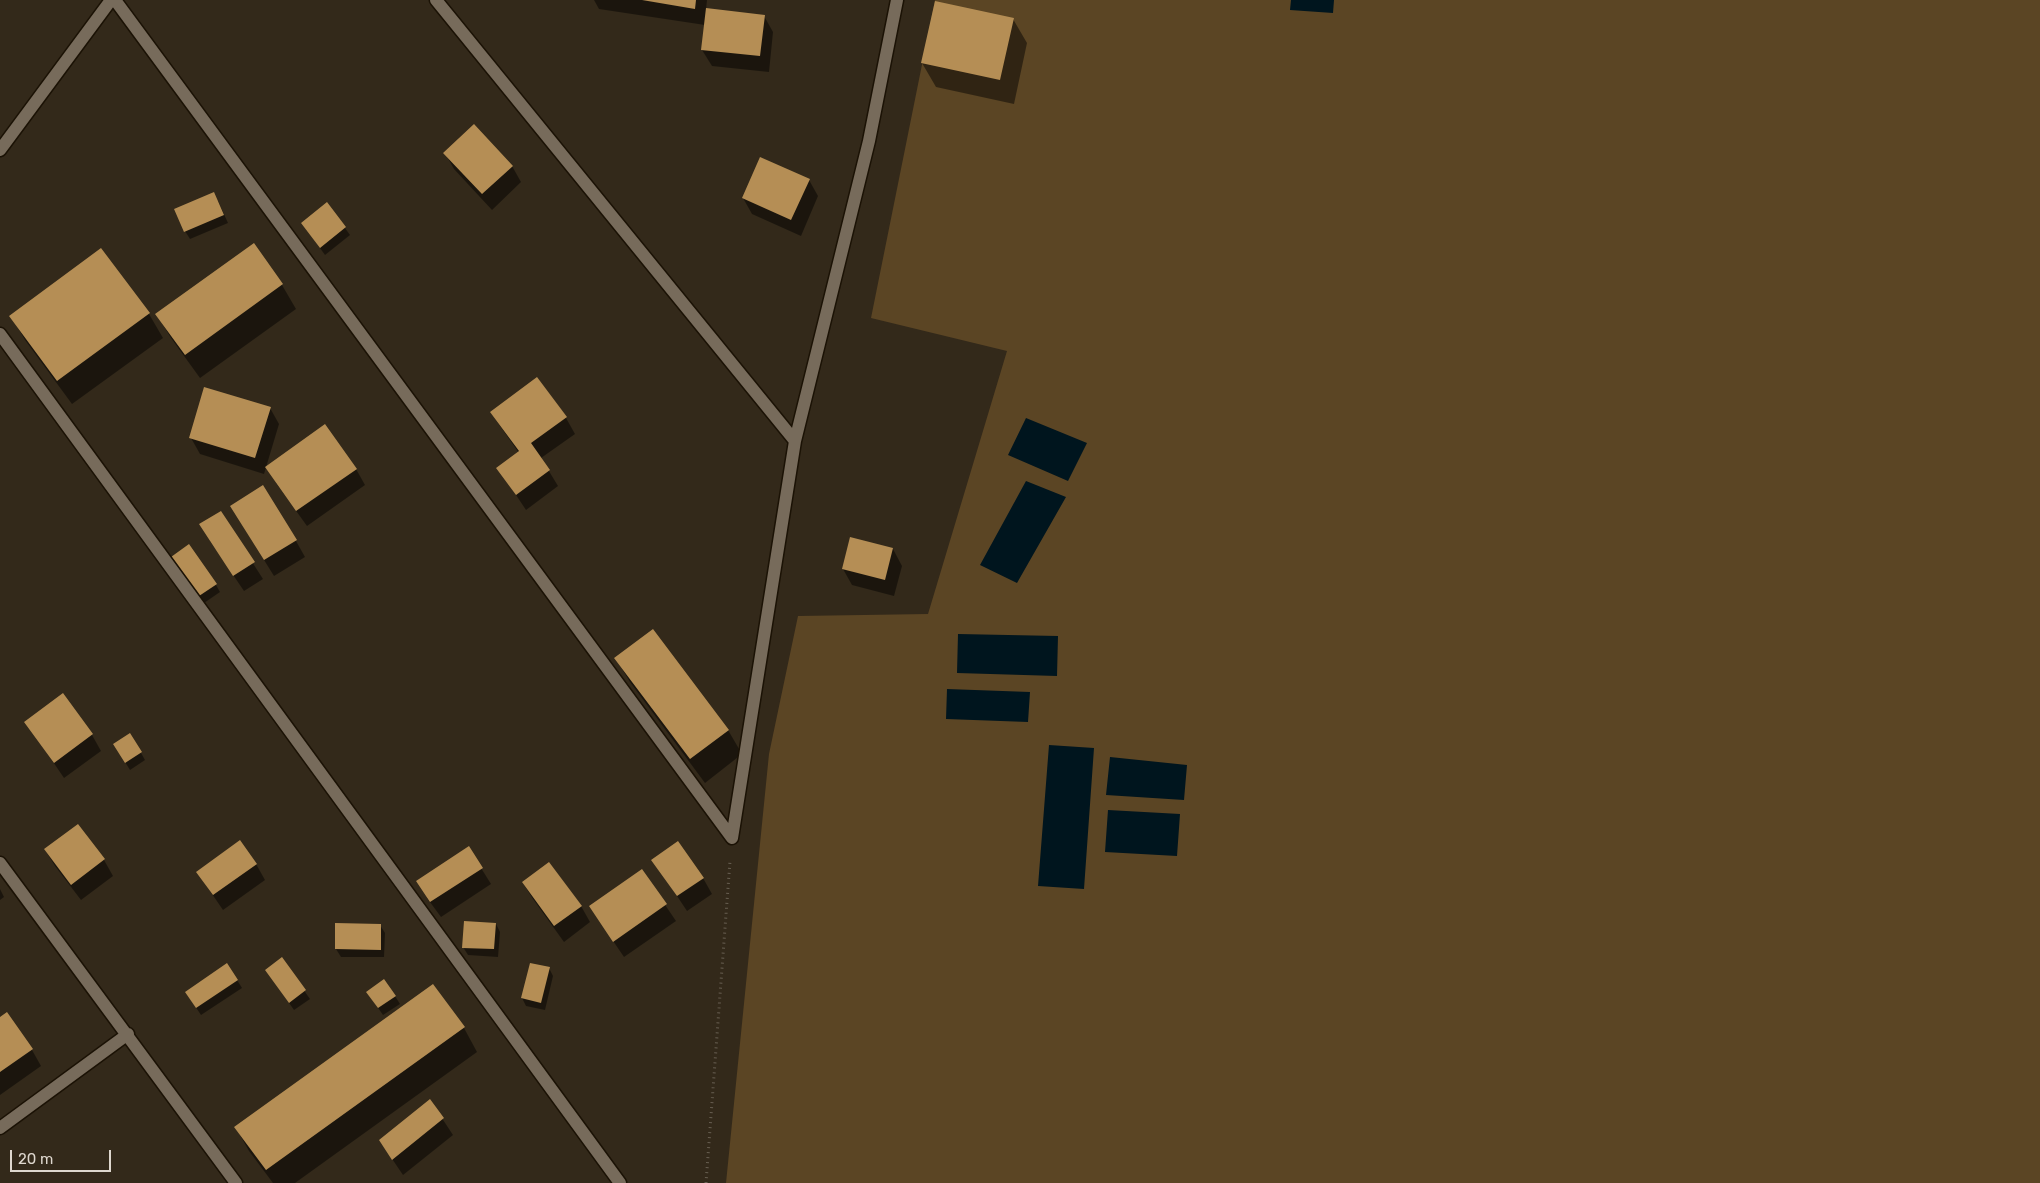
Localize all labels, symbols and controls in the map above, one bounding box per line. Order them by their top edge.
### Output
scale bar [12,1140,114,1172]
text: 20 m [18,1150,53,1168]

